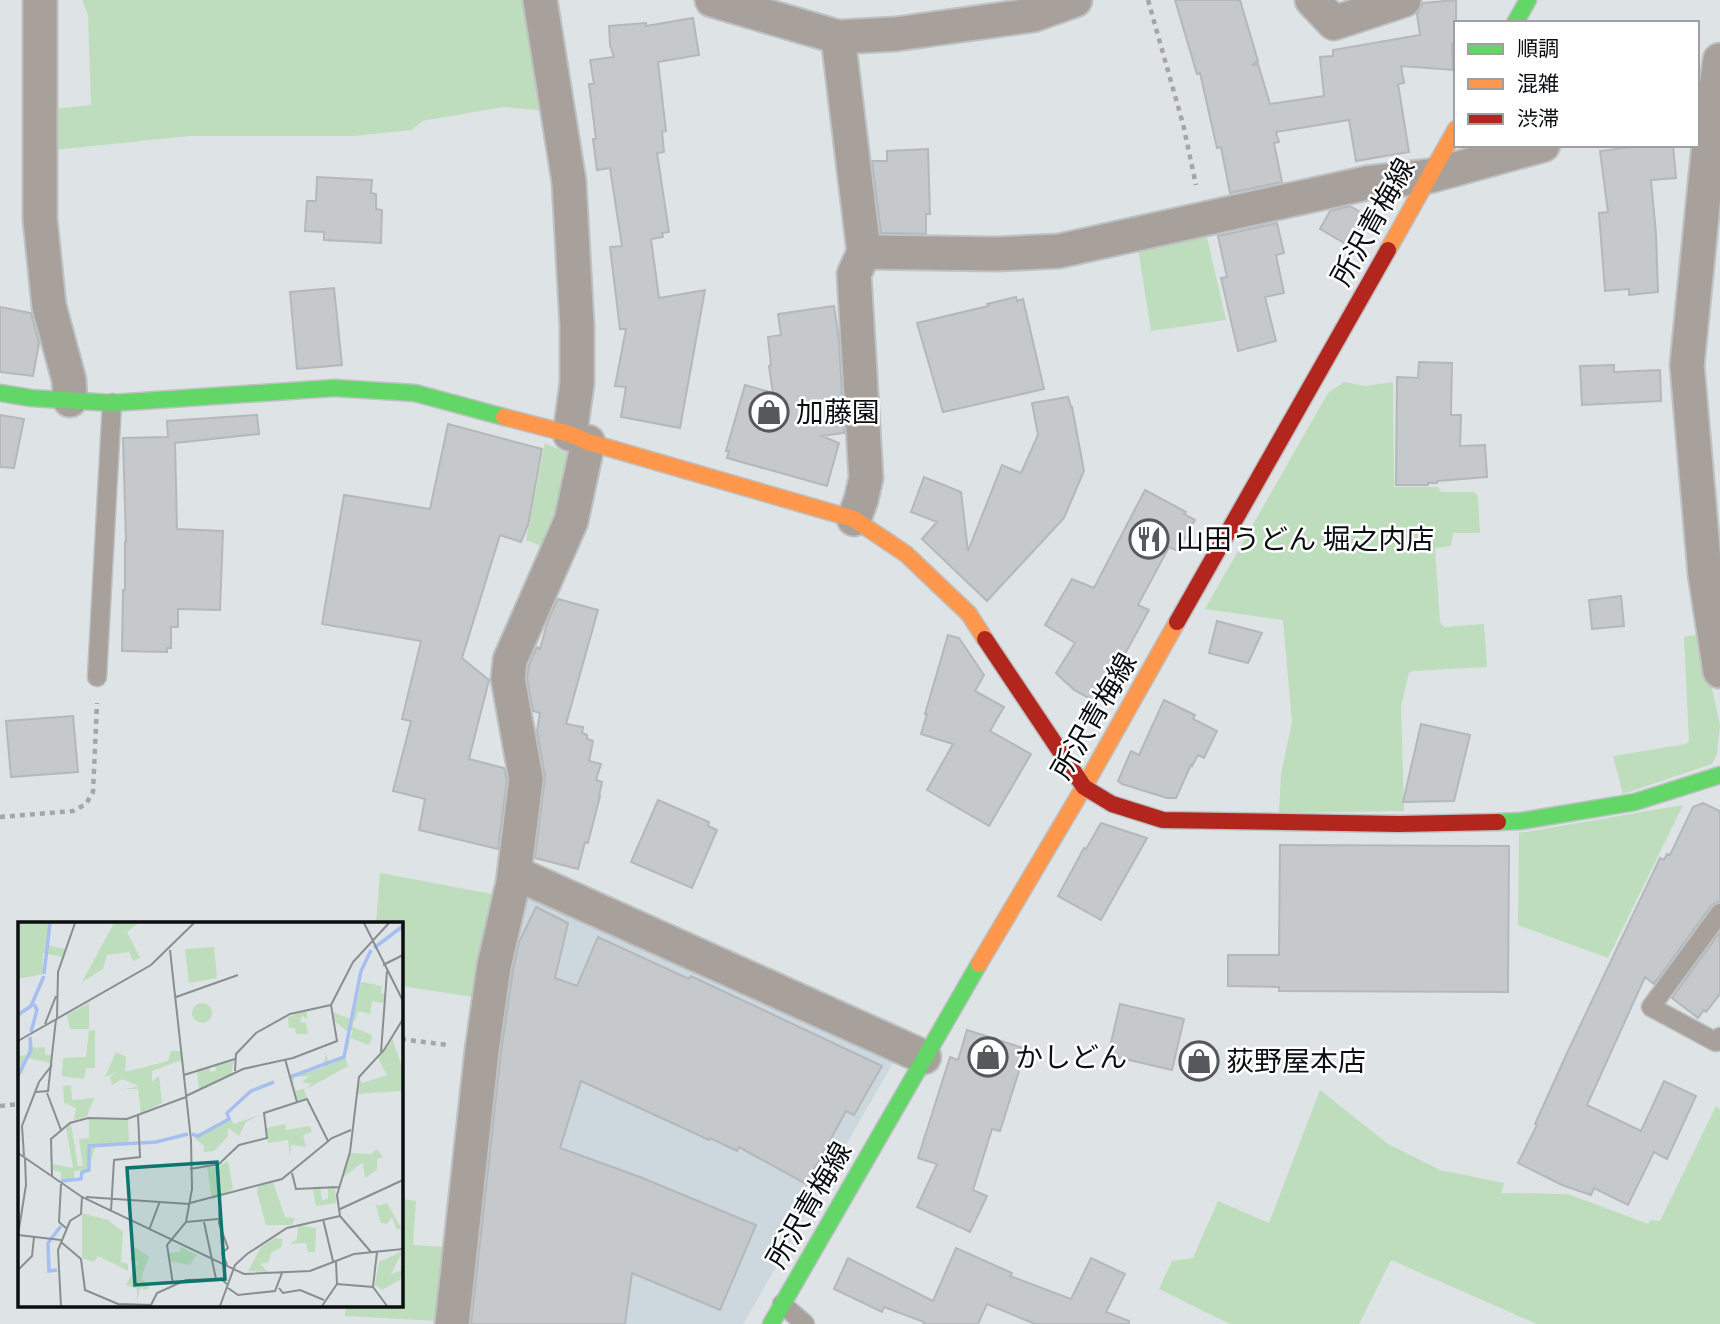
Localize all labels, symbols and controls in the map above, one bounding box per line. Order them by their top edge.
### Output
legend [1454,21,1699,147]
text: 順調 [1517,36,1559,61]
text: 混雑 [1517,71,1559,96]
text: 渋滞 [1517,106,1559,131]
street label: 所沢青梅線 [1325,153,1421,291]
shop icon: 加藤園 [748,391,790,433]
place label: 加藤園 [796,396,880,429]
restaurant icon: 山田うどん 堀之内店 [1128,518,1170,560]
place label: 山田うどん 堀之内店 [1176,523,1434,556]
street label: 所沢青梅線 [1045,647,1143,785]
inset map [18,922,402,1306]
shop icon: かしどん [967,1036,1009,1078]
shop icon: 荻野屋本店 [1178,1040,1220,1082]
place label: かしどん [1015,1041,1127,1074]
place label: 荻野屋本店 [1226,1045,1366,1078]
street label: 所沢青梅線 [760,1136,858,1274]

